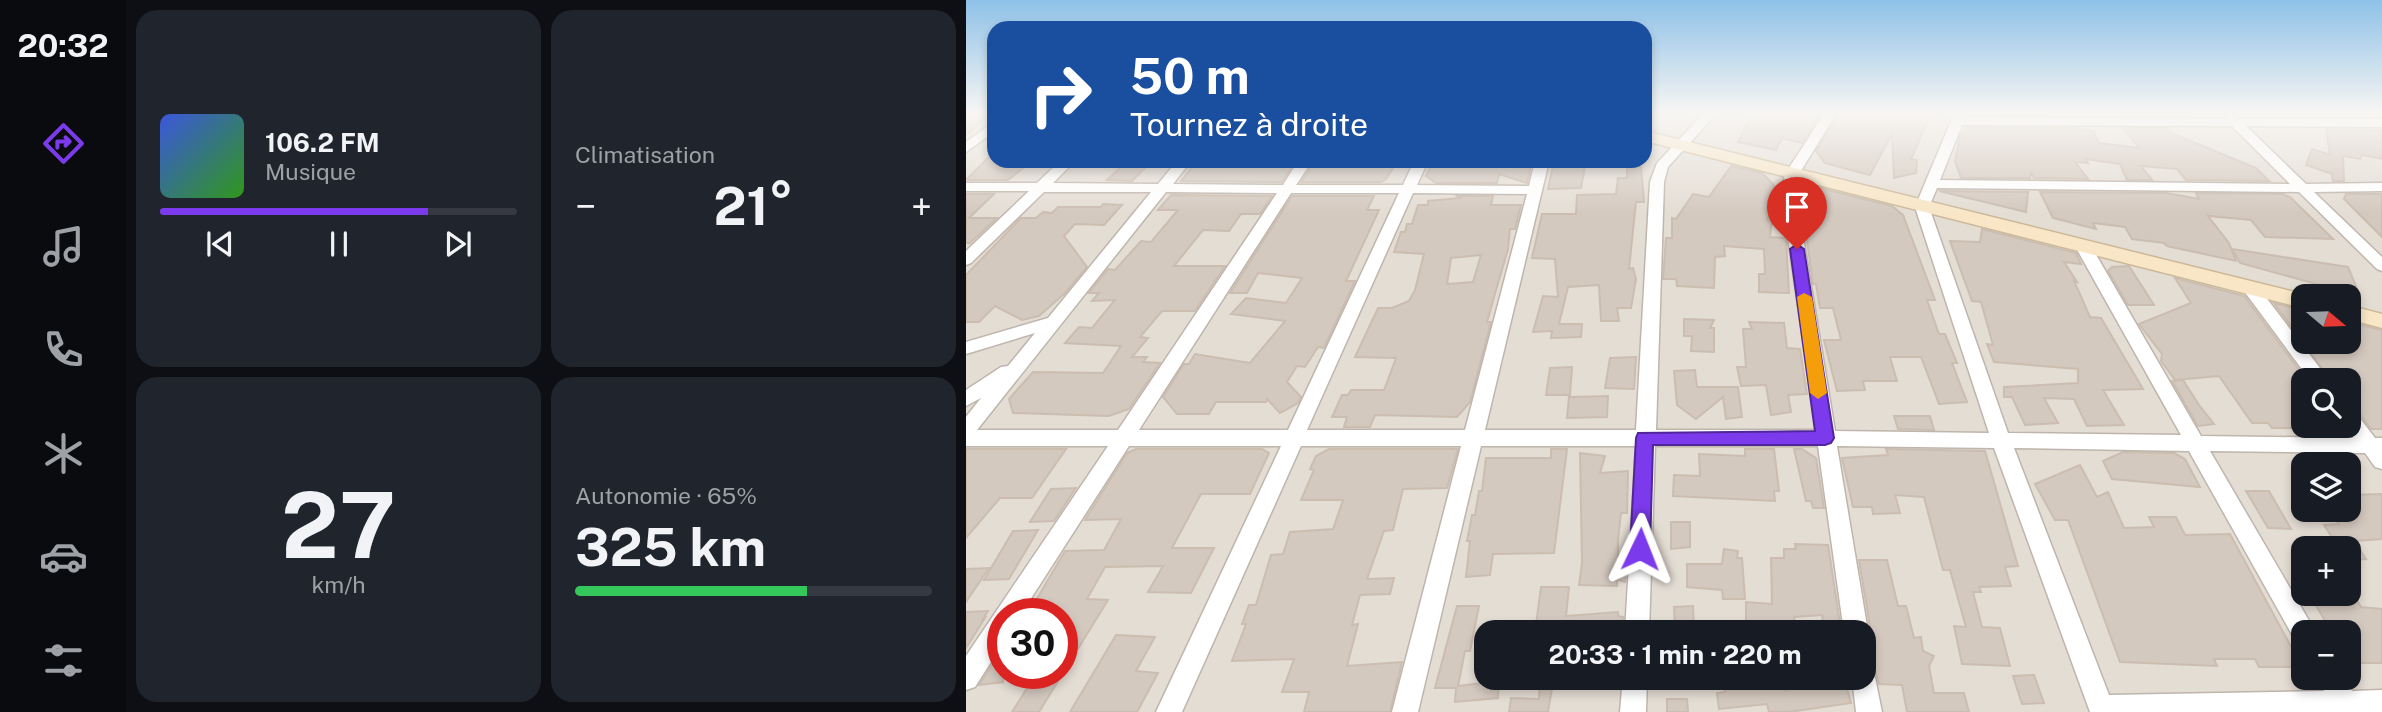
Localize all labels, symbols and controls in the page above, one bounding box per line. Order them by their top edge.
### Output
text: 20:32 [17,27,109,64]
text: 50 m [1130,47,1250,105]
icon: right [1015,49,1106,140]
text: Tournez à droite [1130,106,1368,143]
icon: directions [39,119,88,168]
text: 106.2 FM [265,127,380,158]
text: Climatisation [575,141,715,168]
text: Musique [265,158,356,185]
text: 21° [714,176,793,237]
pin [1767,177,1827,249]
text: − [575,184,596,229]
text: + [911,184,932,229]
icon: arrive [1778,188,1816,226]
icon: music [39,222,88,271]
icon: previous [201,225,239,263]
icon: pause [320,225,358,263]
icon: next [439,225,477,263]
north arrow [2291,284,2361,354]
map controls [2291,284,2361,690]
icon: phone [39,325,88,374]
button: search [2291,368,2361,438]
icon: climate [39,429,88,478]
button: layers [2291,452,2361,522]
text: 27 [281,472,396,578]
text: Autonomie · 65% [575,482,757,509]
position arrow [1603,512,1677,586]
text: 325 km [575,517,766,578]
icon: car [39,532,88,581]
button: + [2291,536,2361,606]
text: km/h [311,571,366,598]
speed limit sign: 30 [987,598,1078,689]
button: − [2291,620,2361,690]
icon: filters [39,636,88,685]
text: 20:33 · 1 min · 220 m [1548,639,1802,670]

